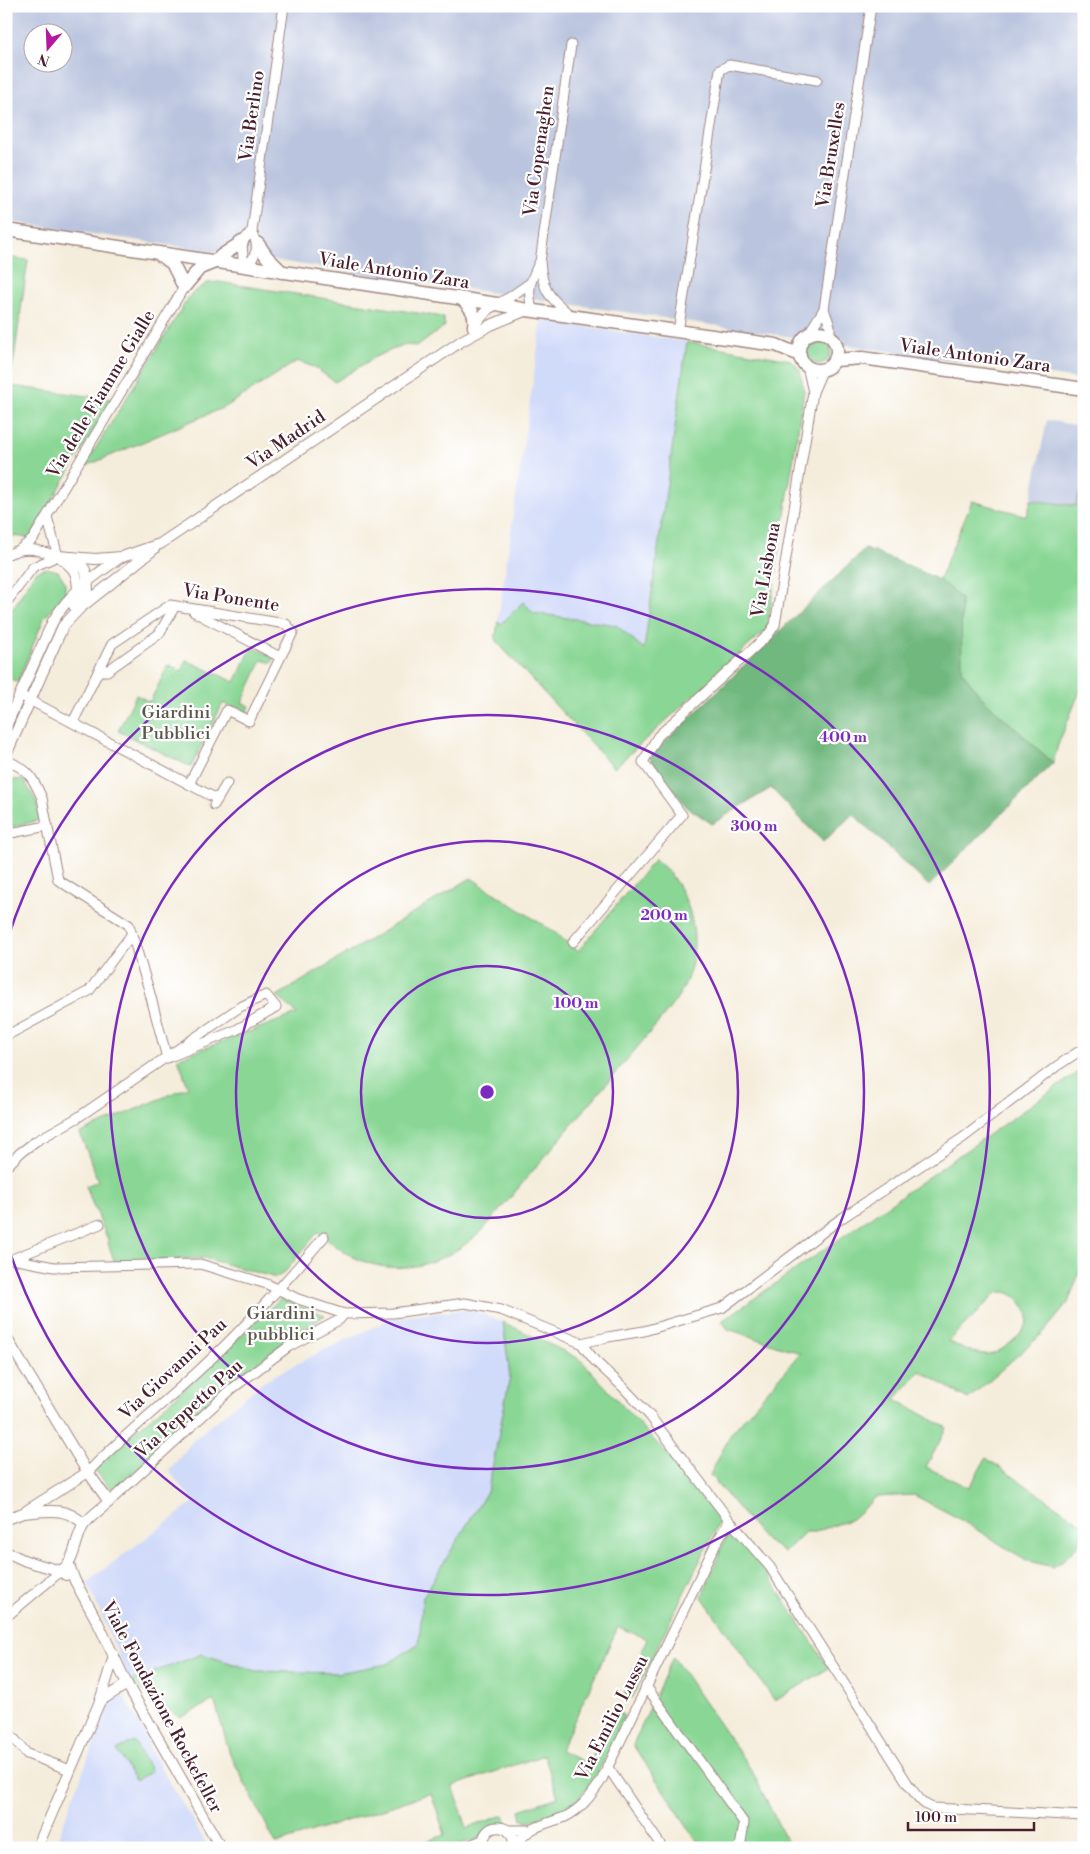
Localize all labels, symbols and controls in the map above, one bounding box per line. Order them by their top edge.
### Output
north arrow [22,22,72,72]
text: N [36,49,52,70]
street label: Via Berlino [234,69,270,164]
street label: Via Copenaghen [518,84,560,219]
street label: Via Bruxelles [811,100,851,211]
street label: Viale Antonio Zara [316,248,472,294]
street label: Via delle Fiamme Gialle [41,306,160,483]
street label: Viale Antonio Zara [897,334,1053,378]
street label: Via Madrid [241,405,330,475]
street label: Via Lisbona [746,520,786,621]
street label: Via Ponente [180,579,281,617]
park label: Giardini Pubblici [141,701,211,745]
text: 400 m [819,728,867,747]
text: 300 m [731,817,778,836]
text: 200 m [640,906,688,925]
text: 100 m [554,994,599,1013]
centre of rings [478,1083,496,1101]
park label: Giardini pubblici [247,1302,315,1346]
street label: Via Giovanni Pau [113,1313,232,1426]
street label: Via Peppetto Pau [129,1354,248,1464]
street label: Viale Fondazione Rockefeller [96,1596,228,1817]
street label: Via Emilio Lussu [570,1651,654,1786]
scale bar [908,1799,1034,1831]
text: 100 m [915,1808,957,1827]

